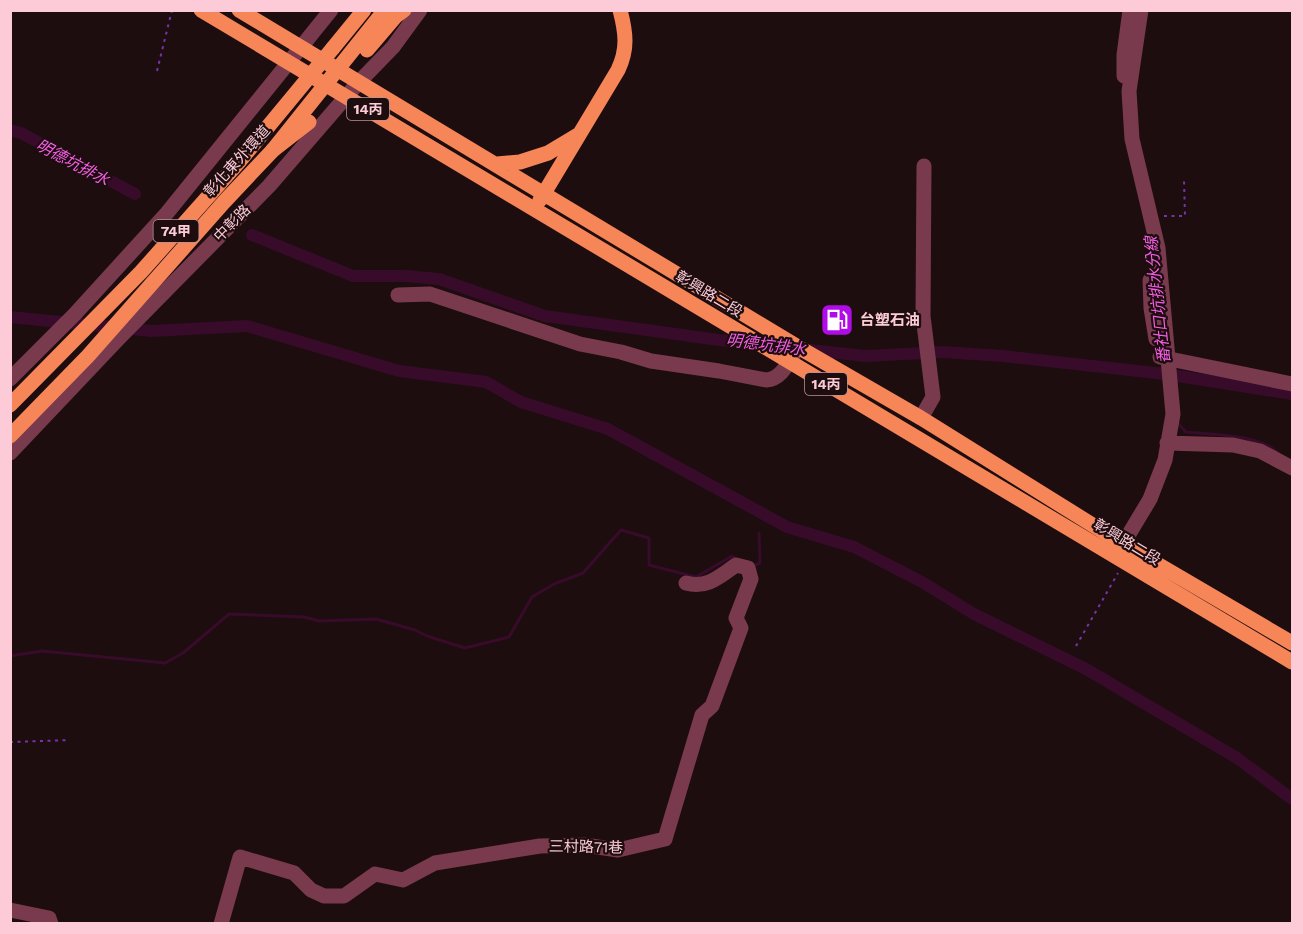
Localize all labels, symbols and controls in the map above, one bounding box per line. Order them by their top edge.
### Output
road number: 14丙 [347,98,389,120]
street label: 彰化東外環道 [200,122,274,200]
water label: 明德坑排水 [33,135,113,190]
street label: 中彰路 [210,201,254,245]
road number: 74甲 [154,220,198,242]
water label: 番社口坑排水分線 [1141,233,1174,365]
street label: 彰興路二段 [672,267,746,321]
fuel station icon: 台塑石油 [819,302,855,338]
place label: 台塑石油 [860,311,920,329]
water label: 明德坑排水 [725,330,808,359]
road number: 14丙 [805,373,847,395]
street label: 彰興路二段 [1090,515,1164,569]
street label: 三村路71巷 [549,837,623,857]

